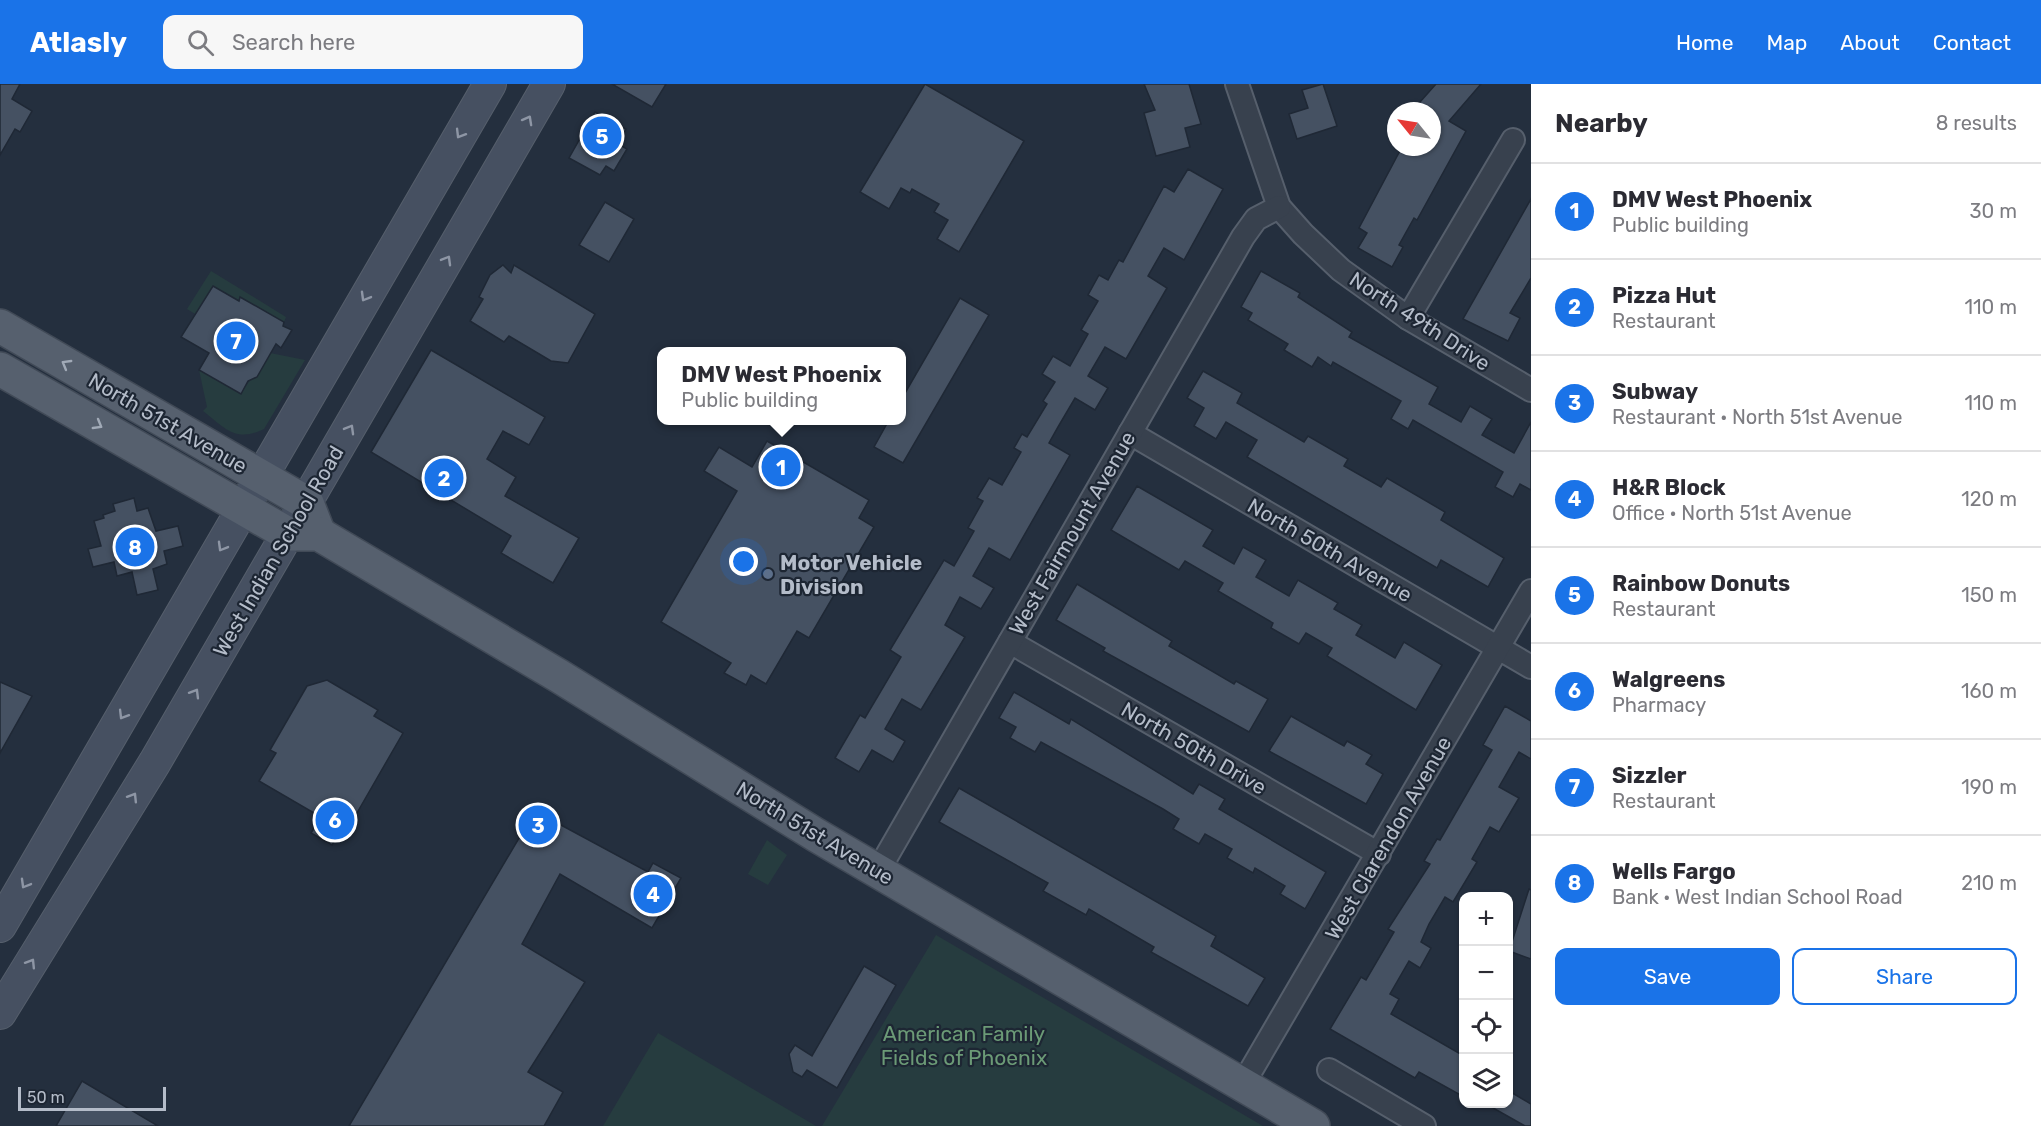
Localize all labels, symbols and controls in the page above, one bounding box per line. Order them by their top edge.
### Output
search box [163,15,583,69]
text: Atlasly [30,26,127,59]
icon: search [184,26,217,59]
text: Search here [232,29,355,56]
text: Home [1676,30,1733,55]
text: Map [1766,30,1807,55]
text: About [1840,30,1900,55]
text: Contact [1933,30,2011,55]
north arrow [1387,102,1441,156]
text: Nearby [1555,108,1648,139]
text: 8 results [1936,111,2017,135]
pin: 5 [582,113,622,158]
one-way arrow [521,116,532,126]
one-way arrow [456,128,467,138]
text: DMV West Phoenix [1612,186,1812,213]
text: 1 [1570,199,1579,223]
text: 30 m [1970,199,2017,223]
text: Public building [1612,213,1749,237]
one-way arrow [440,256,452,266]
street label: North 49th Drive [1345,266,1495,376]
text: Pizza Hut [1612,282,1716,309]
one-way arrow [361,291,372,301]
text: 2 [1568,295,1581,319]
text: 110 m [1965,295,2017,319]
text: Restaurant [1612,309,1716,333]
pin: 7 [216,318,256,364]
popup [657,347,906,425]
one-way arrow [61,360,72,371]
text: DMV West Phoenix [681,361,882,388]
street label: North 51st Avenue [84,367,252,479]
text: Subway [1612,378,1698,405]
text: Public building [681,388,818,412]
text: 3 [1568,391,1581,415]
text: 110 m [1965,391,2017,415]
text: Restaurant · North 51st Avenue [1612,405,1902,429]
one-way arrow [91,418,102,429]
one-way arrow [343,425,354,435]
street label: West Fairmount Avenue [1003,427,1141,639]
street label: West Indian School Road [207,441,349,661]
pin: 1 [762,444,800,490]
pin: 2 [424,456,464,500]
text: H&R Block [1612,474,1726,501]
text: 4 [1568,487,1581,511]
text: 120 m [1961,487,2017,511]
street label: North 50th Avenue [1243,493,1417,607]
text: Office · North 51st Avenue [1612,501,1852,525]
pin: 8 [116,524,154,570]
one-way arrow [218,541,229,551]
your location [729,547,758,576]
place label: Motor Vehicle Division [780,550,922,599]
marker: Motor Vehicle Division [761,567,775,581]
text: Rainbow Donuts [1612,570,1790,597]
text: 5 [1568,583,1581,607]
text: 150 m [1961,583,2017,607]
text: Restaurant [1612,597,1716,621]
text: Walgreens [1612,666,1725,693]
text: 6 [1568,679,1581,703]
text: 160 m [1961,679,2017,703]
one-way arrow [187,689,199,699]
text: Pharmacy [1612,693,1706,717]
street label: North 50th Drive [1117,696,1271,800]
one-way arrow [119,709,131,719]
street label: West Clarendon Avenue [1320,732,1456,944]
text: Sizzler [1612,762,1687,789]
text: 7 [1569,775,1580,799]
text: 190 m [1961,775,2017,799]
street label: North 51st Avenue [732,776,898,890]
text: Restaurant [1612,789,1716,813]
one-way arrow [125,793,137,803]
pin: 6 [316,798,354,842]
pin: 3 [518,802,558,848]
text: Wells Fargo [1612,858,1736,885]
text: 8 [1568,871,1581,895]
text: 210 m [1961,871,2017,895]
pin: 4 [634,872,672,916]
one-way arrow [20,877,32,888]
text: Bank · West Indian School Road [1612,885,1903,909]
map controls [1459,892,1513,1108]
button: + [1459,892,1513,946]
button: − [1459,946,1513,1000]
button: Save [1555,948,1780,1005]
button: Share [1792,948,2017,1005]
one-way arrow [23,959,34,970]
button: locate [1459,1000,1513,1054]
park label: American Family Fields of Phoenix [881,1021,1047,1070]
button: layers [1459,1054,1513,1108]
scale bar [18,1084,166,1112]
text: 50 m [27,1088,65,1107]

